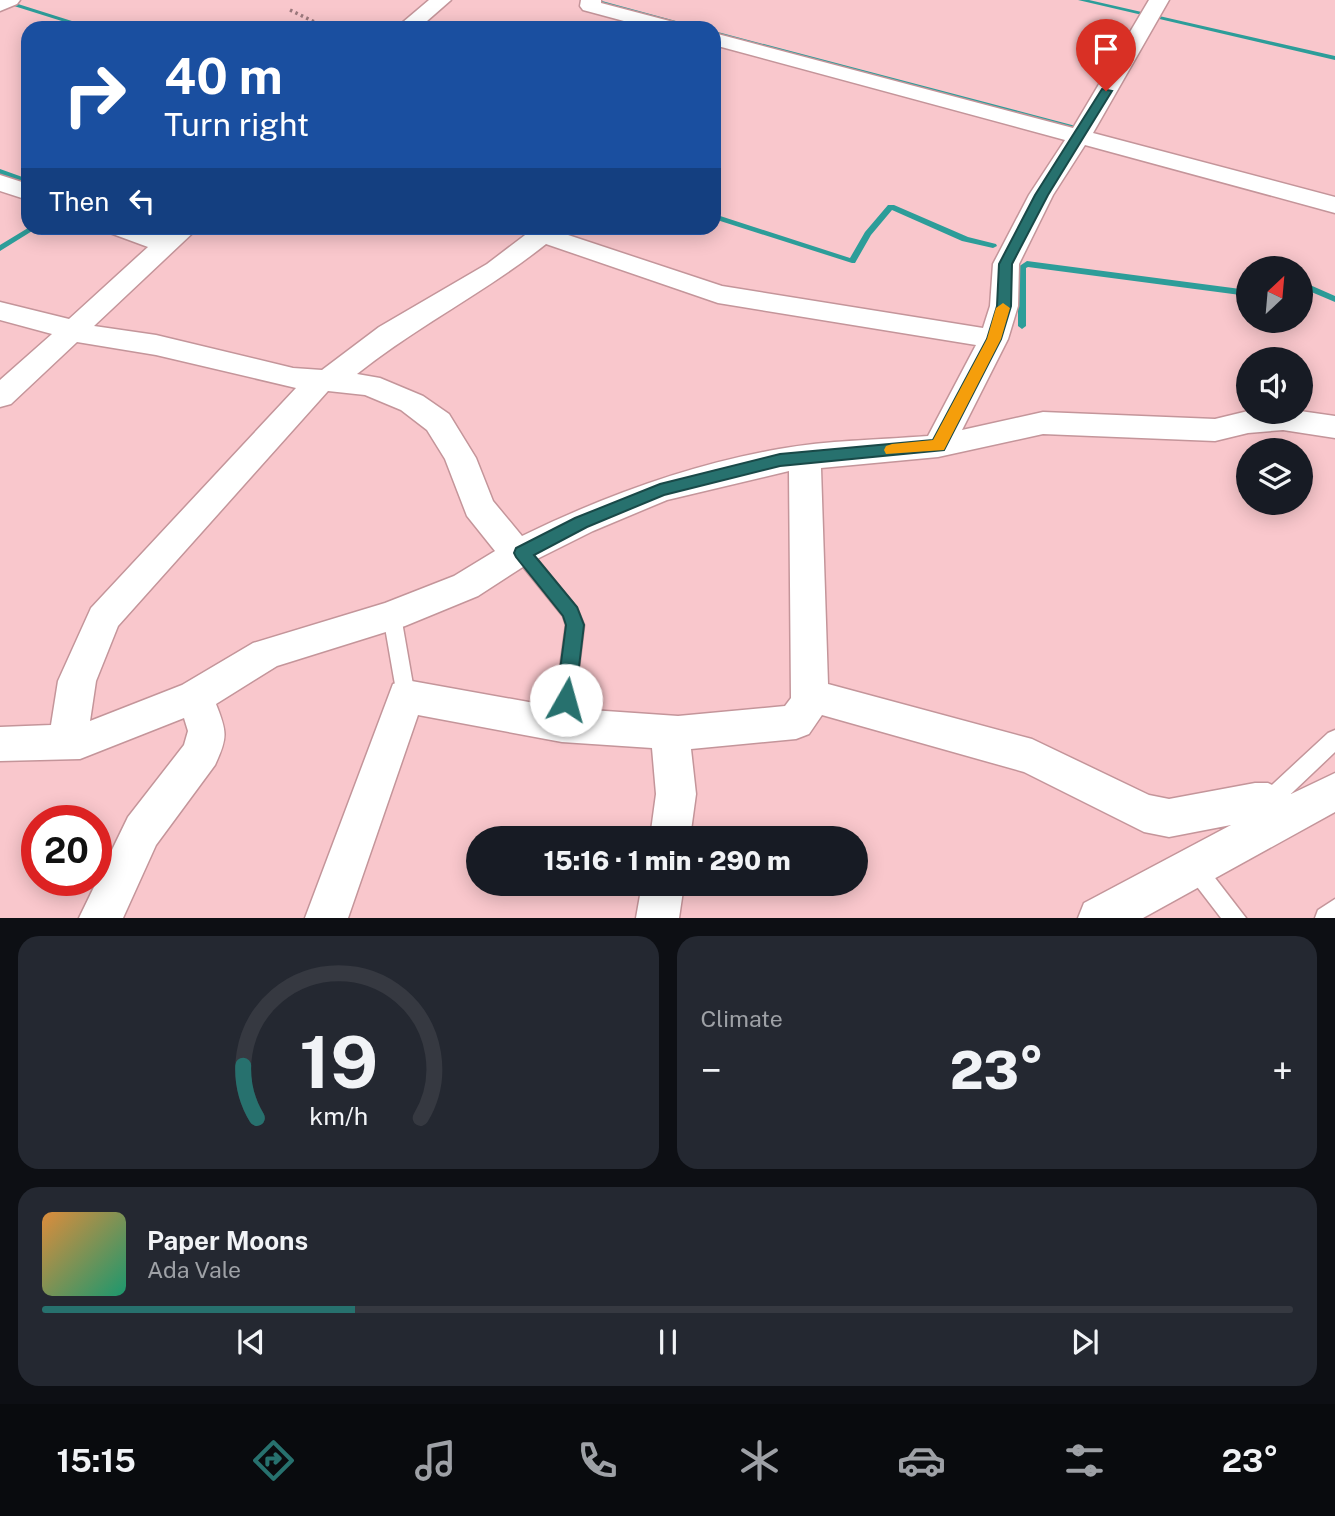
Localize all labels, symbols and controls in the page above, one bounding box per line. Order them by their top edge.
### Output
pin [1076,19,1136,91]
icon: arrive [1087,30,1125,68]
text: 40 m [164,47,283,105]
icon: right [49,49,140,140]
text: Turn right [164,106,309,143]
icon: left [123,182,161,220]
text: Then [49,186,109,217]
north arrow [1236,256,1312,332]
map controls [1236,256,1313,515]
button: sound [1236,347,1313,424]
button: layers [1236,438,1313,515]
position arrow [529,663,603,737]
speed limit sign: 20 [21,805,112,896]
text: 15:16 · 1 min · 290 m [543,845,791,876]
text: Climate [701,1005,783,1032]
text: 19 [299,1020,378,1105]
text: 23° [950,1040,1044,1101]
text: − [701,1048,722,1093]
text: + [1272,1048,1293,1093]
text: km/h [309,1101,368,1131]
text: Paper Moons [147,1225,308,1256]
text: Ada Vale [147,1256,241,1283]
icon: previous [232,1323,270,1361]
icon: pause [649,1323,687,1361]
icon: next [1066,1323,1104,1361]
icon: directions [249,1436,298,1485]
icon: music [411,1436,460,1485]
icon: phone [573,1436,622,1485]
icon: climate [735,1436,784,1485]
icon: car [897,1436,946,1485]
icon: filters [1060,1436,1109,1485]
text: 15:15 [57,1442,136,1479]
text: 23° [1222,1442,1278,1479]

